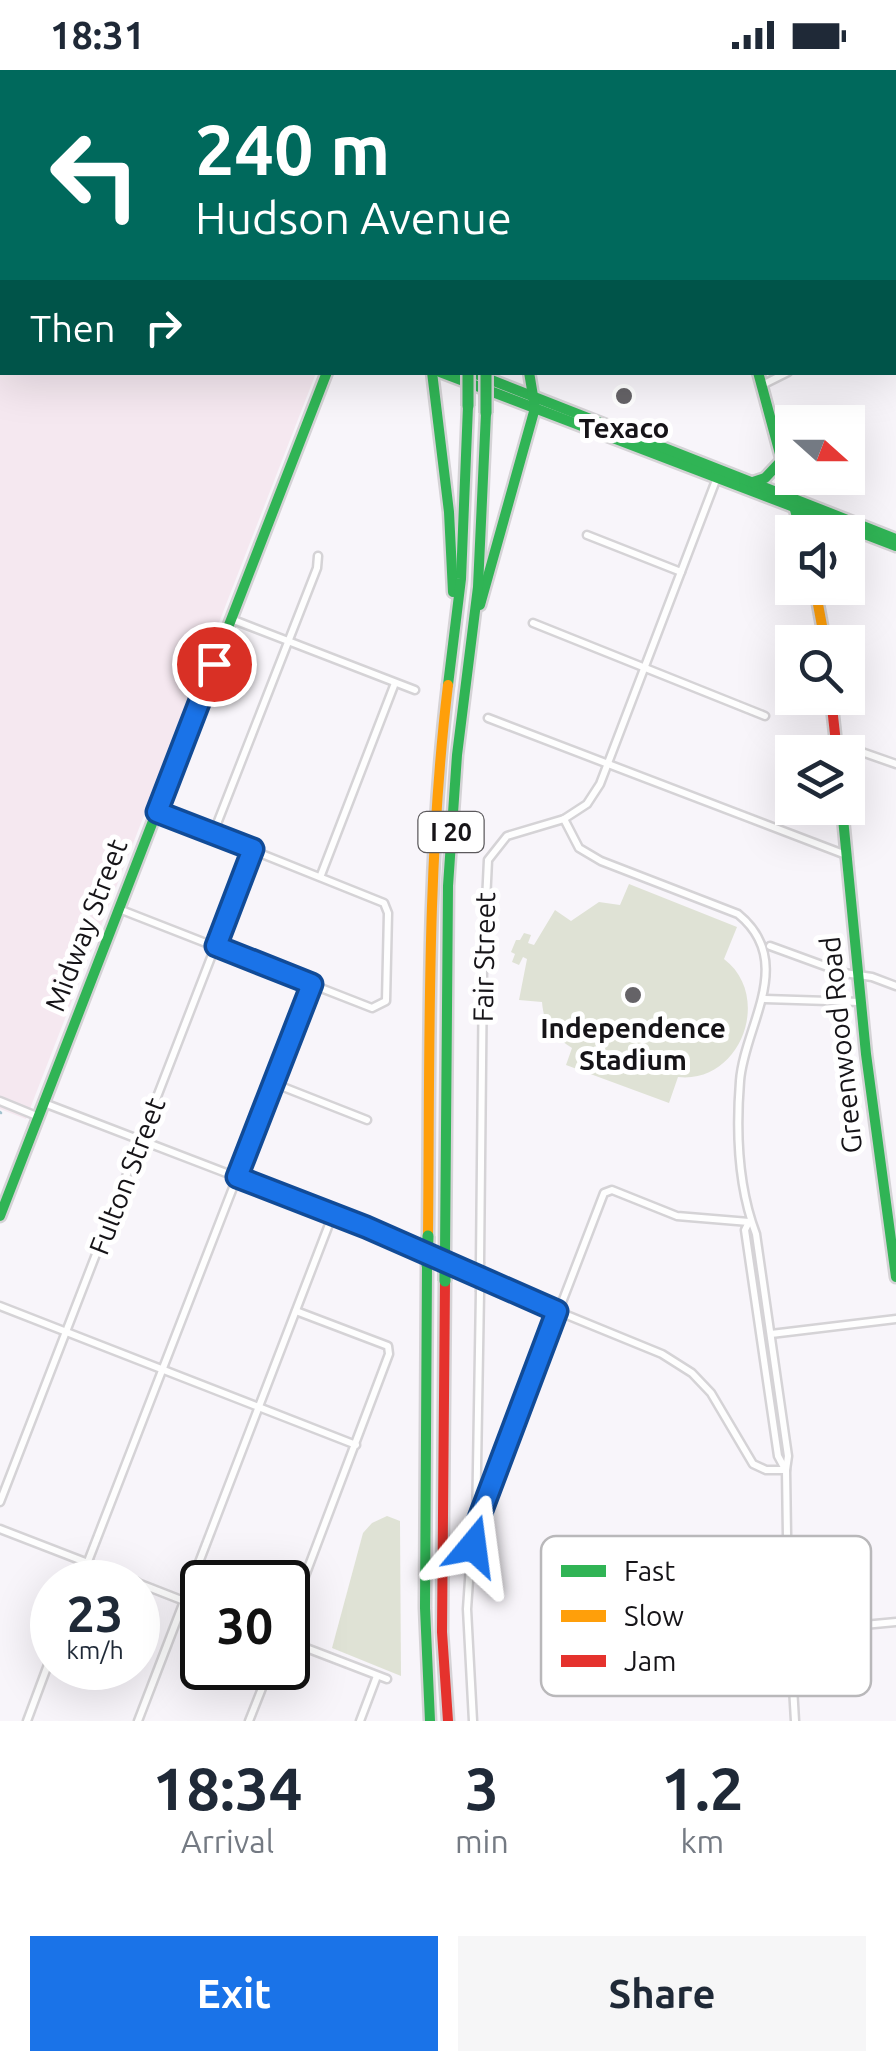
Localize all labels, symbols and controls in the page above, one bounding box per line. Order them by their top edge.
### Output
text: 18:31 [50,14,145,56]
icon: left [30,110,160,240]
text: 240 m [195,110,390,188]
text: Hudson Avenue [195,192,512,243]
icon: right [136,300,191,355]
text: Then [30,307,116,349]
marker: Texaco [613,385,635,407]
north arrow [775,405,865,495]
map controls [775,405,865,825]
place label: Texaco [579,412,669,443]
button: sound [775,515,865,605]
pin [172,622,257,707]
button: search [775,625,865,715]
icon: arrive [187,637,242,692]
button: layers [775,735,865,825]
road number: I 20 [418,812,484,852]
street label: Midway Street [39,834,133,1015]
street label: Fair Street [467,892,500,1022]
street label: Greenwood Road [814,935,867,1155]
marker: Independence Stadium [622,984,644,1006]
place label: Independence Stadium [540,1012,726,1075]
street label: Fulton Street [82,1093,171,1259]
position arrow [421,1494,525,1598]
legend [541,1536,871,1696]
text: Fast [624,1555,675,1586]
speed limit sign: 30 [180,1560,310,1690]
text: 23 [67,1585,123,1641]
text: Slow [624,1600,684,1631]
text: km/h [66,1636,124,1664]
text: Jam [624,1645,676,1676]
text: 18:34 [152,1754,303,1821]
text: 3 [465,1754,499,1821]
text: 1.2 [661,1754,744,1821]
text: Arrival [181,1823,274,1859]
text: min [455,1823,509,1859]
text: km [680,1823,724,1859]
button: Exit [30,1936,438,2051]
button: Share [458,1936,866,2051]

